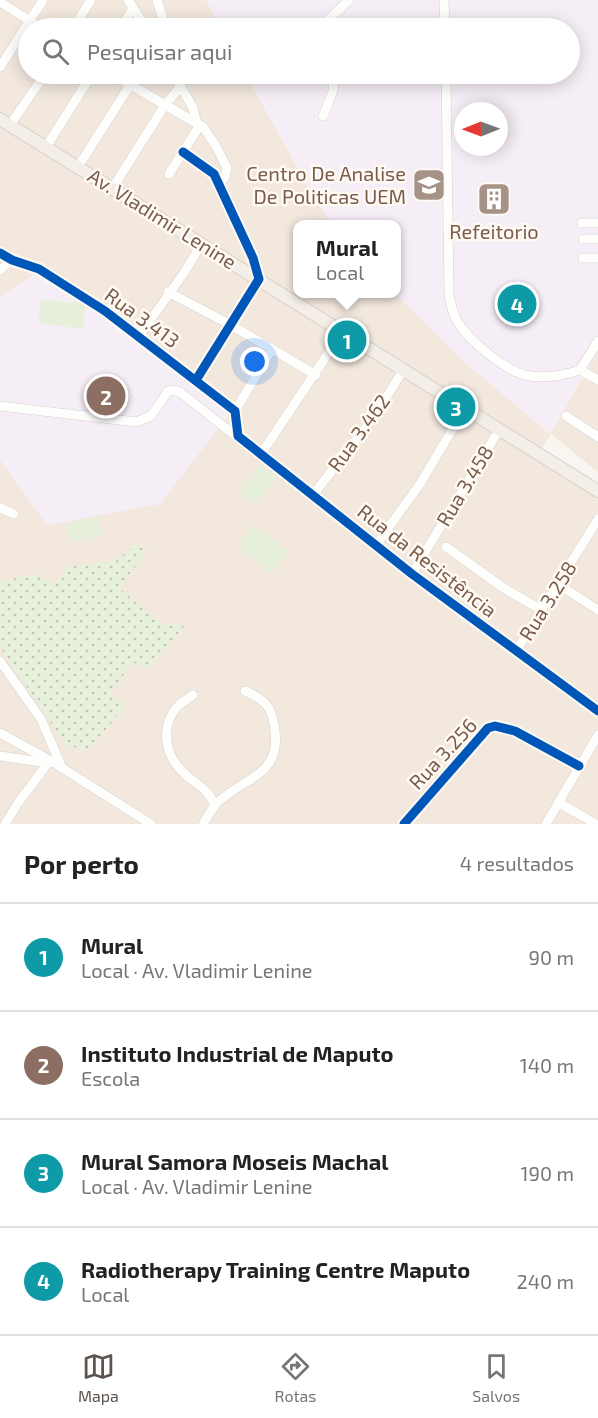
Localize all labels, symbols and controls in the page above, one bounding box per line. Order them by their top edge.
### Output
search box [18,18,580,84]
icon: search [39,35,72,68]
text: Pesquisar aqui [87,38,233,64]
north arrow [454,102,508,156]
place label: Centro De Analise De Politicas UEM [246,161,406,208]
street label: Av. Vladimir Lenine [84,163,241,274]
school or university icon: Centro De Analise De Politicas UEM [411,167,447,203]
building icon: Refeitorio [476,181,512,217]
place label: Refeitorio [449,219,539,243]
popup [293,220,401,298]
text: Mural [316,234,378,260]
text: Local [316,260,364,284]
street label: Rua 3.413 [101,282,184,352]
pin: 4 [498,282,536,326]
pin: 1 [328,318,366,362]
your location [240,347,269,376]
pin: 2 [86,374,126,418]
pin: 3 [436,384,476,430]
street label: Rua 3.462 [322,389,394,476]
street label: Rua 3.458 [431,441,498,530]
street label: Rua da Resistência [353,498,502,622]
street label: Rua 3.258 [513,556,581,645]
street label: Rua 3.256 [403,713,481,794]
text: Por perto [24,848,139,879]
text: 4 resultados [460,851,574,875]
text: Mural [81,932,143,958]
text: 1 [39,945,48,969]
text: 90 m [529,945,574,969]
text: Local · Av. Vladimir Lenine [81,958,313,982]
text: Instituto Industrial de Maputo [81,1040,393,1066]
text: 2 [38,1053,49,1077]
text: 140 m [520,1053,574,1077]
text: Escola [81,1066,140,1090]
text: Mural Samora Moseis Machal [81,1148,389,1174]
text: 3 [38,1161,49,1185]
text: 190 m [521,1161,574,1185]
text: Local · Av. Vladimir Lenine [81,1174,313,1198]
text: Radiotherapy Training Centre Maputo [81,1256,470,1282]
text: 4 [37,1269,50,1293]
text: 240 m [516,1269,574,1293]
text: Local [81,1282,129,1306]
tab: Mapa [78,1350,119,1405]
tab: Rotas [275,1350,317,1405]
tab: Salvos [472,1350,520,1405]

